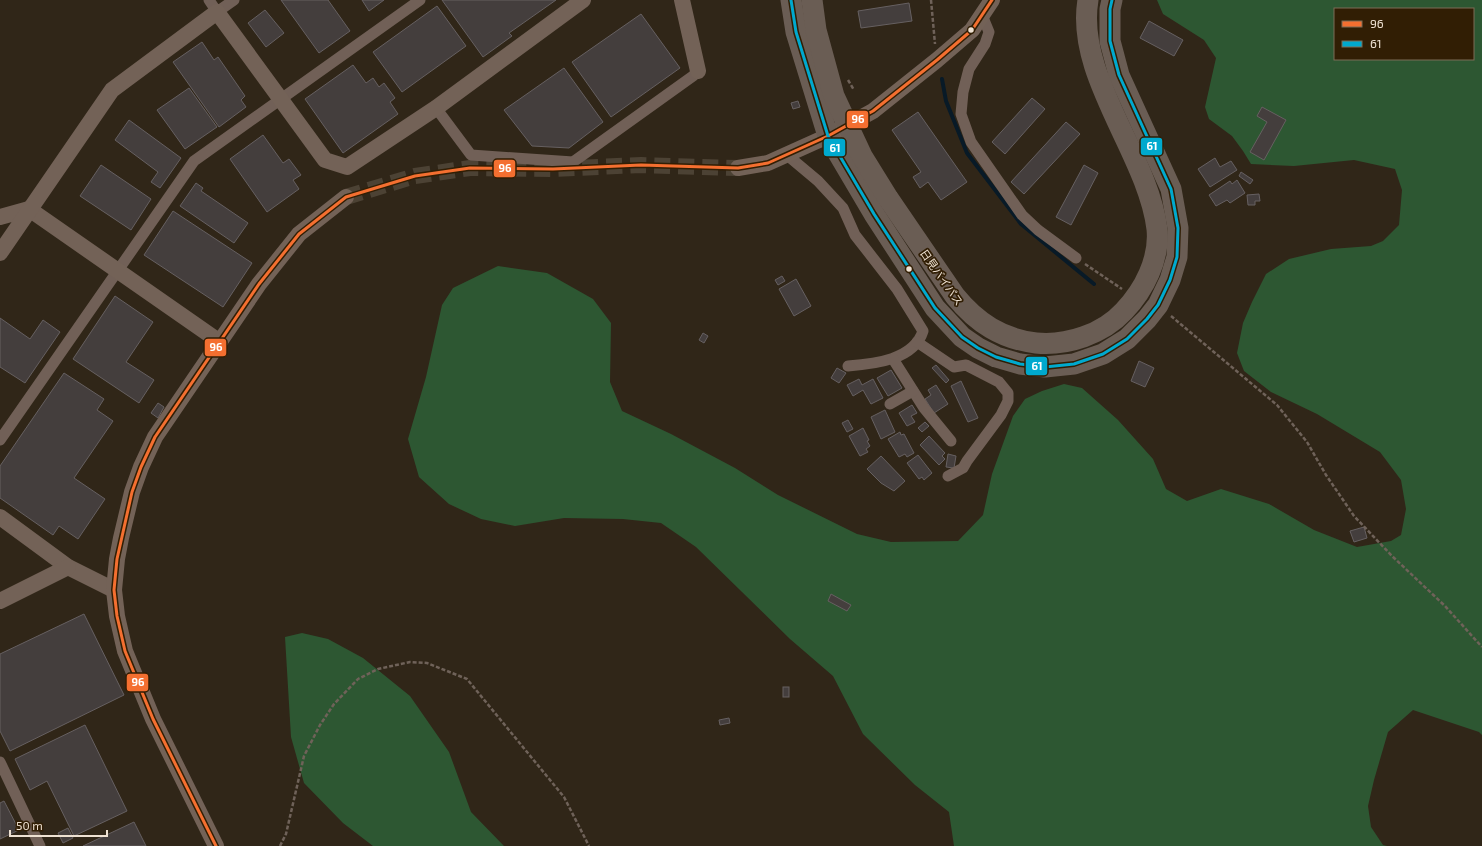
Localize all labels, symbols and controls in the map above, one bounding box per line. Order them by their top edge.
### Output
legend [1334,8,1474,60]
text: 96 [1370,16,1384,30]
unlabelled marker [966,25,976,35]
text: 61 [1370,36,1382,50]
line badge: 96 [846,110,869,129]
text: 96 [852,112,865,125]
line badge: 61 [1140,137,1163,156]
line badge: 61 [823,138,846,157]
text: 61 [1146,139,1158,152]
text: 61 [829,141,841,154]
line badge: 96 [493,159,516,178]
text: 96 [499,161,512,174]
street label: 日見バイパス [918,246,966,308]
unlabelled marker [904,264,914,274]
line badge: 96 [204,338,227,357]
text: 96 [210,340,223,353]
line badge: 61 [1025,356,1048,376]
text: 61 [1031,359,1043,372]
line badge: 96 [126,673,149,692]
text: 96 [132,675,145,688]
scale bar [10,812,107,838]
text: 50 m [16,818,43,832]

